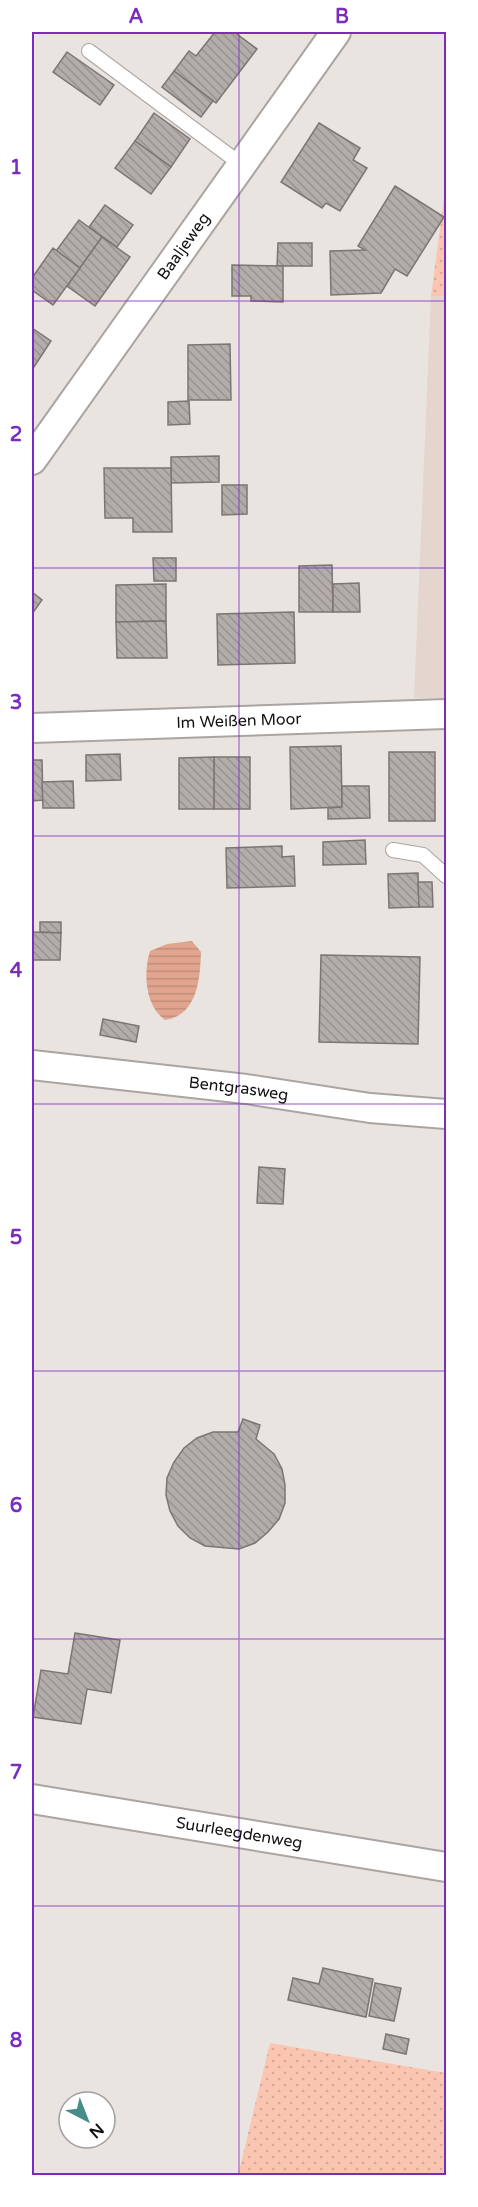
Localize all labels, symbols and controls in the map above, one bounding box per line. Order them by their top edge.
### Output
text: A [129,5,144,29]
text: B [335,5,349,29]
text: 1 [10,156,22,180]
street label: Baaljeweg [153,209,214,284]
text: 2 [10,423,22,447]
text: 3 [10,691,22,715]
street label: Im Weißen Moor [176,709,303,733]
text: 4 [10,959,23,983]
street label: Bentgrasweg [188,1073,290,1105]
text: 5 [10,1226,22,1250]
text: 6 [10,1494,22,1518]
text: 7 [10,1761,22,1785]
street label: Suurleegdenweg [174,1813,304,1853]
text: 8 [10,2029,22,2053]
north arrow [57,2090,117,2150]
text: N [85,2119,108,2142]

